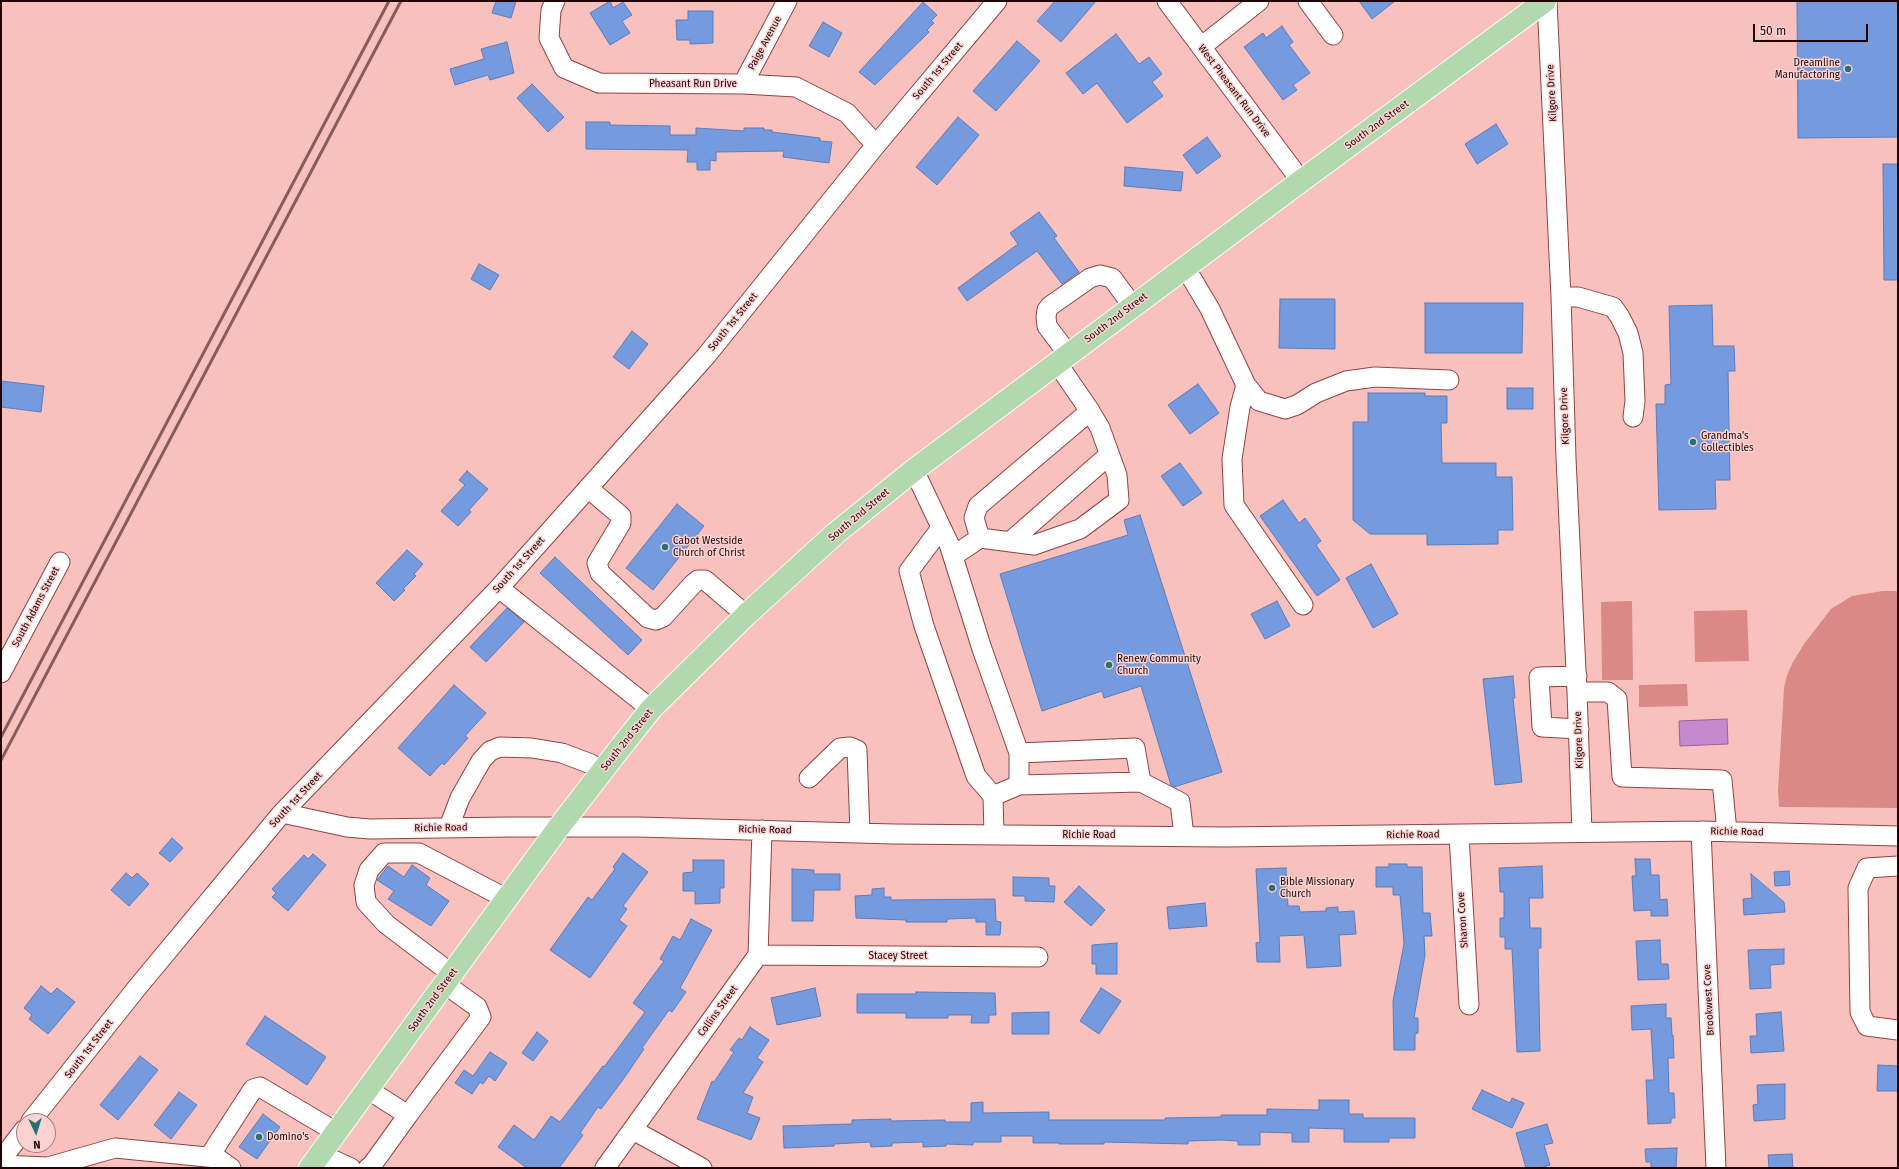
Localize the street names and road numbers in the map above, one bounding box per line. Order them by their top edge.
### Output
street label: Paige Avenue [746,14,784,72]
street label: South 1st Street [910,40,966,102]
street label: West Pheasant Run Drive [1195,42,1273,140]
street label: Kilgore Drive [1545,64,1559,122]
street label: Pheasant Run Drive [649,78,737,90]
street label: South 2nd Street [1343,98,1411,152]
street label: South 1st Street [706,290,760,354]
street label: South 2nd Street [1082,290,1150,346]
street label: Kilgore Drive [1558,387,1572,445]
street label: South 2nd Street [826,486,892,544]
street label: South 1st Street [491,534,547,596]
street label: South Adams Street [10,565,62,649]
street label: South 2nd Street [598,707,656,773]
street label: Kilgore Drive [1572,711,1586,769]
street label: South 1st Street [267,770,325,830]
street label: Richie Road [414,822,468,834]
street label: Richie Road [738,824,792,836]
street label: Richie Road [1710,826,1764,838]
street label: Richie Road [1062,829,1116,841]
street label: Richie Road [1386,829,1440,841]
street label: Sharon Cove [1455,892,1471,948]
street label: Stacey Street [868,950,928,962]
street label: Brookwest Cove [1701,964,1717,1036]
street label: South 2nd Street [406,966,460,1034]
street label: Collins Street [695,983,741,1039]
street label: South 1st Street [62,1017,116,1081]

